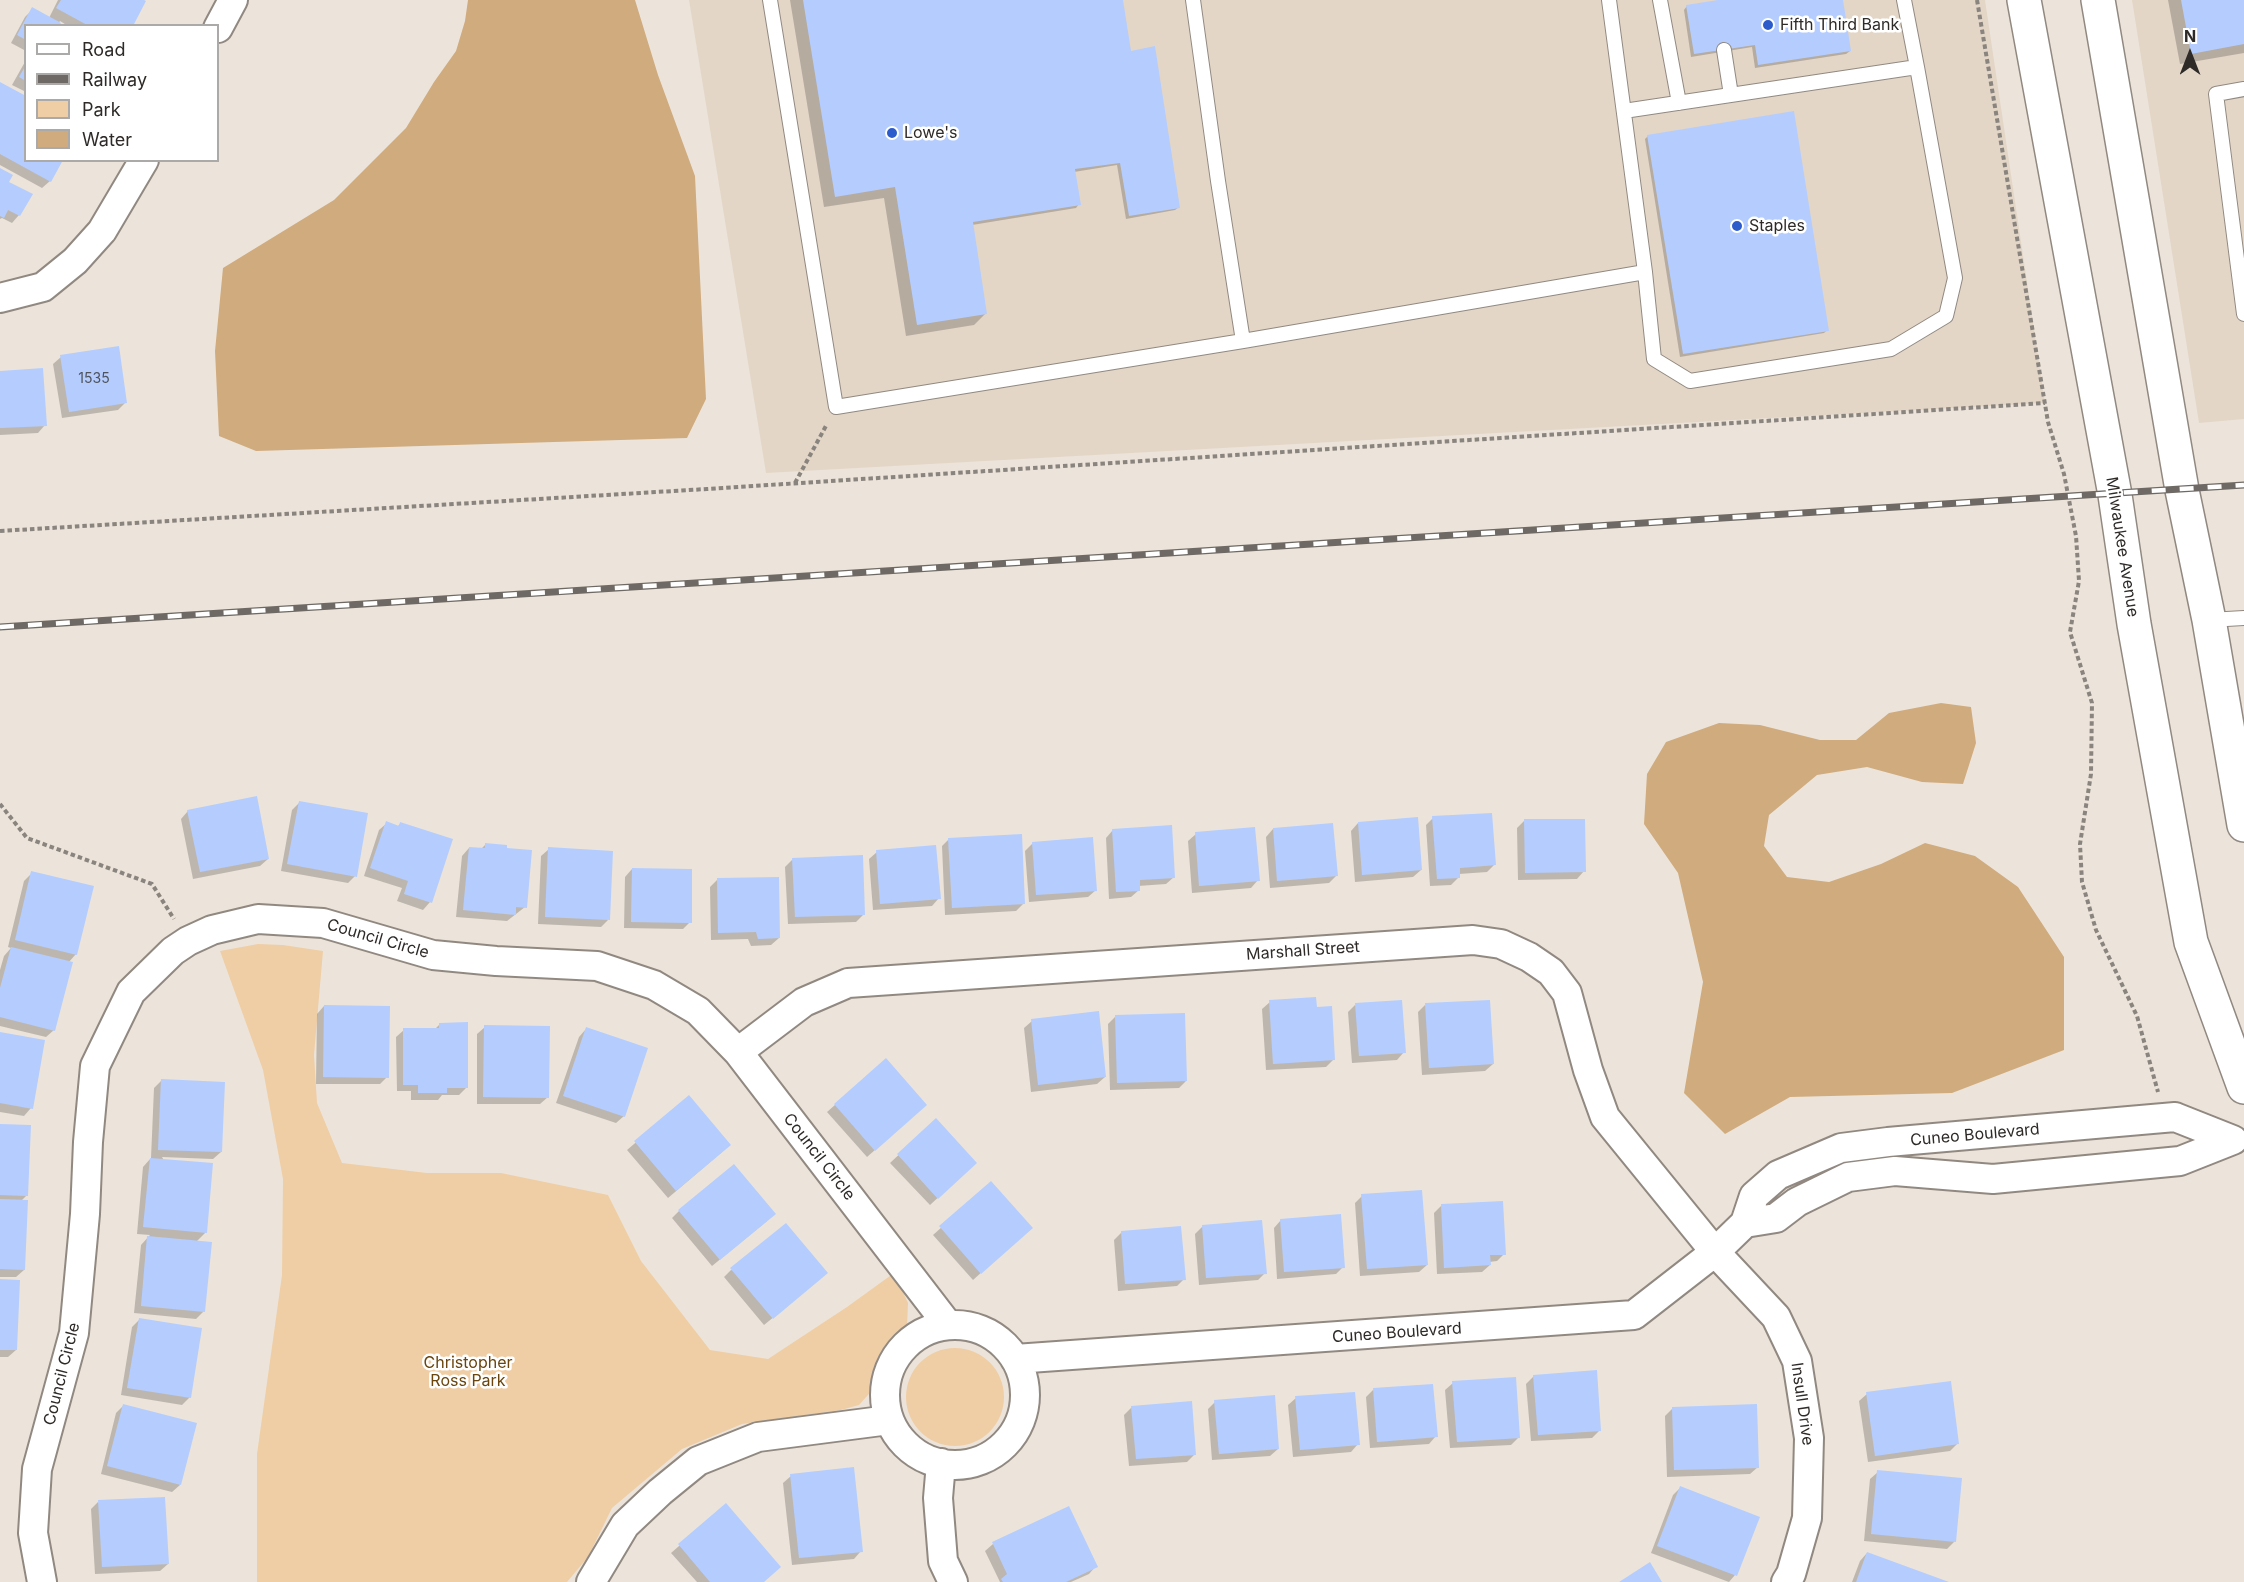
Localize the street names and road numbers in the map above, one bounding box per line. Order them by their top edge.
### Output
street label: Milwaukee Avenue [2101,476,2143,618]
street label: Council Circle [325,915,431,963]
street label: Marshall Street [1246,937,1360,965]
street label: Council Circle [779,1110,859,1204]
street label: Cuneo Boulevard [1909,1120,2041,1150]
street label: Cuneo Boulevard [1332,1319,1462,1347]
street label: Council Circle [40,1321,84,1427]
street label: Insull Drive [1787,1361,1817,1447]

